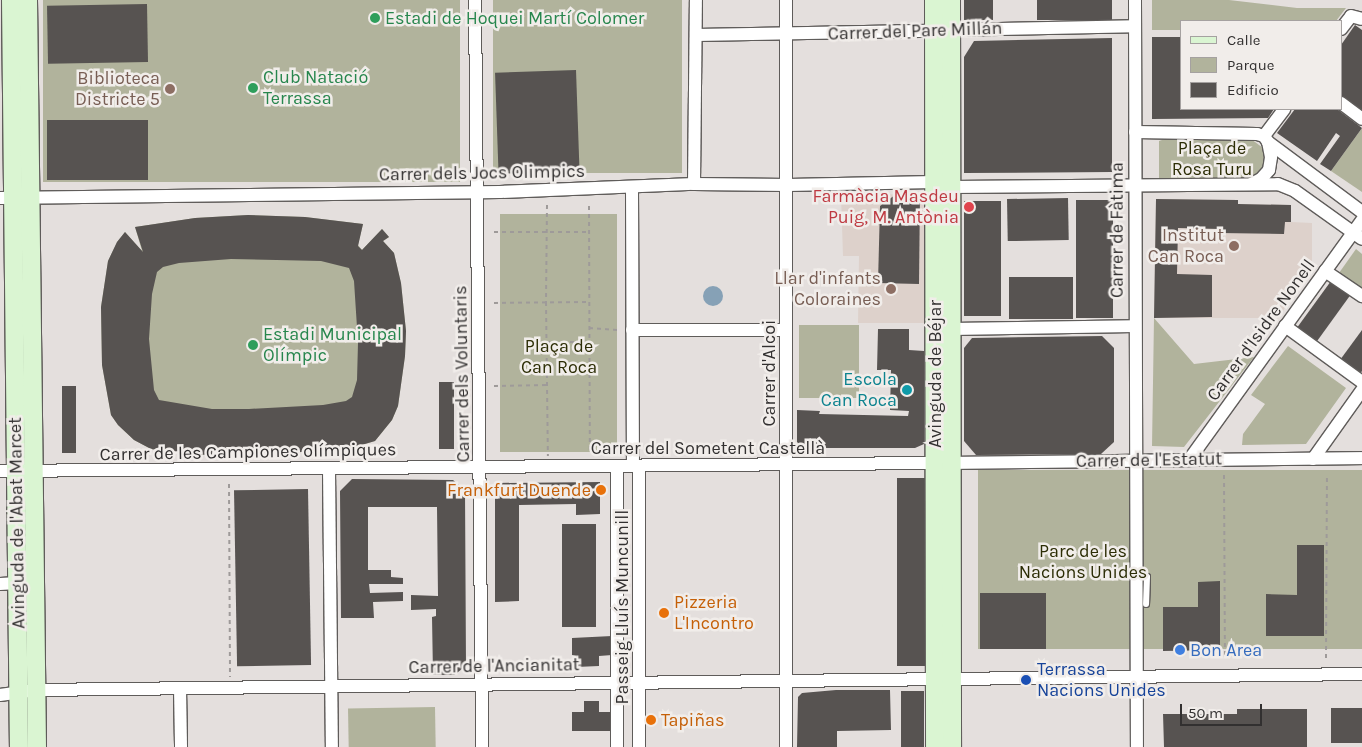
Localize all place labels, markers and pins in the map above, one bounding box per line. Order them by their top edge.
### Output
place label: Estadi de Hoquei Martí Colomer [385,7,644,29]
marker: Estadi de Hoquei Martí Colomer [369,12,381,24]
place label: Club Natació Terrassa [263,67,368,110]
place label: Biblioteca Districte 5 [75,68,160,110]
marker: Club Natació Terrassa [247,82,259,94]
marker: Biblioteca Districte 5 [164,83,176,95]
place label: Farmàcia Masdeu Puig, M. Antònia [813,186,959,228]
marker: Farmàcia Masdeu Puig, M. Antònia [963,201,975,213]
place label: Institut Can Roca [1148,225,1224,268]
marker: Institut Can Roca [1228,240,1240,252]
place label: Llar d'infants Coloraines [774,268,881,310]
marker: Llar d'infants Coloraines [885,283,897,295]
place label: Estadi Municipal Olímpic [263,324,402,366]
marker: Estadi Municipal Olímpic [247,339,259,351]
place label: Escola Can Roca [821,369,897,412]
marker: Escola Can Roca [901,384,913,396]
place label: Frankfurt Duende [447,479,591,501]
marker: Frankfurt Duende [595,484,607,496]
place label: Pizzeria L'Incontro [674,592,754,634]
marker: Pizzeria L'Incontro [658,607,670,619]
place label: Bon Area [1190,639,1262,661]
marker: Bon Area [1174,644,1186,656]
place label: Terrassa Nacions Unides [1037,659,1166,702]
marker: Terrassa Nacions Unides [1019,673,1033,687]
place label: Tapiñas [661,709,724,731]
marker: Tapiñas [645,714,657,726]

